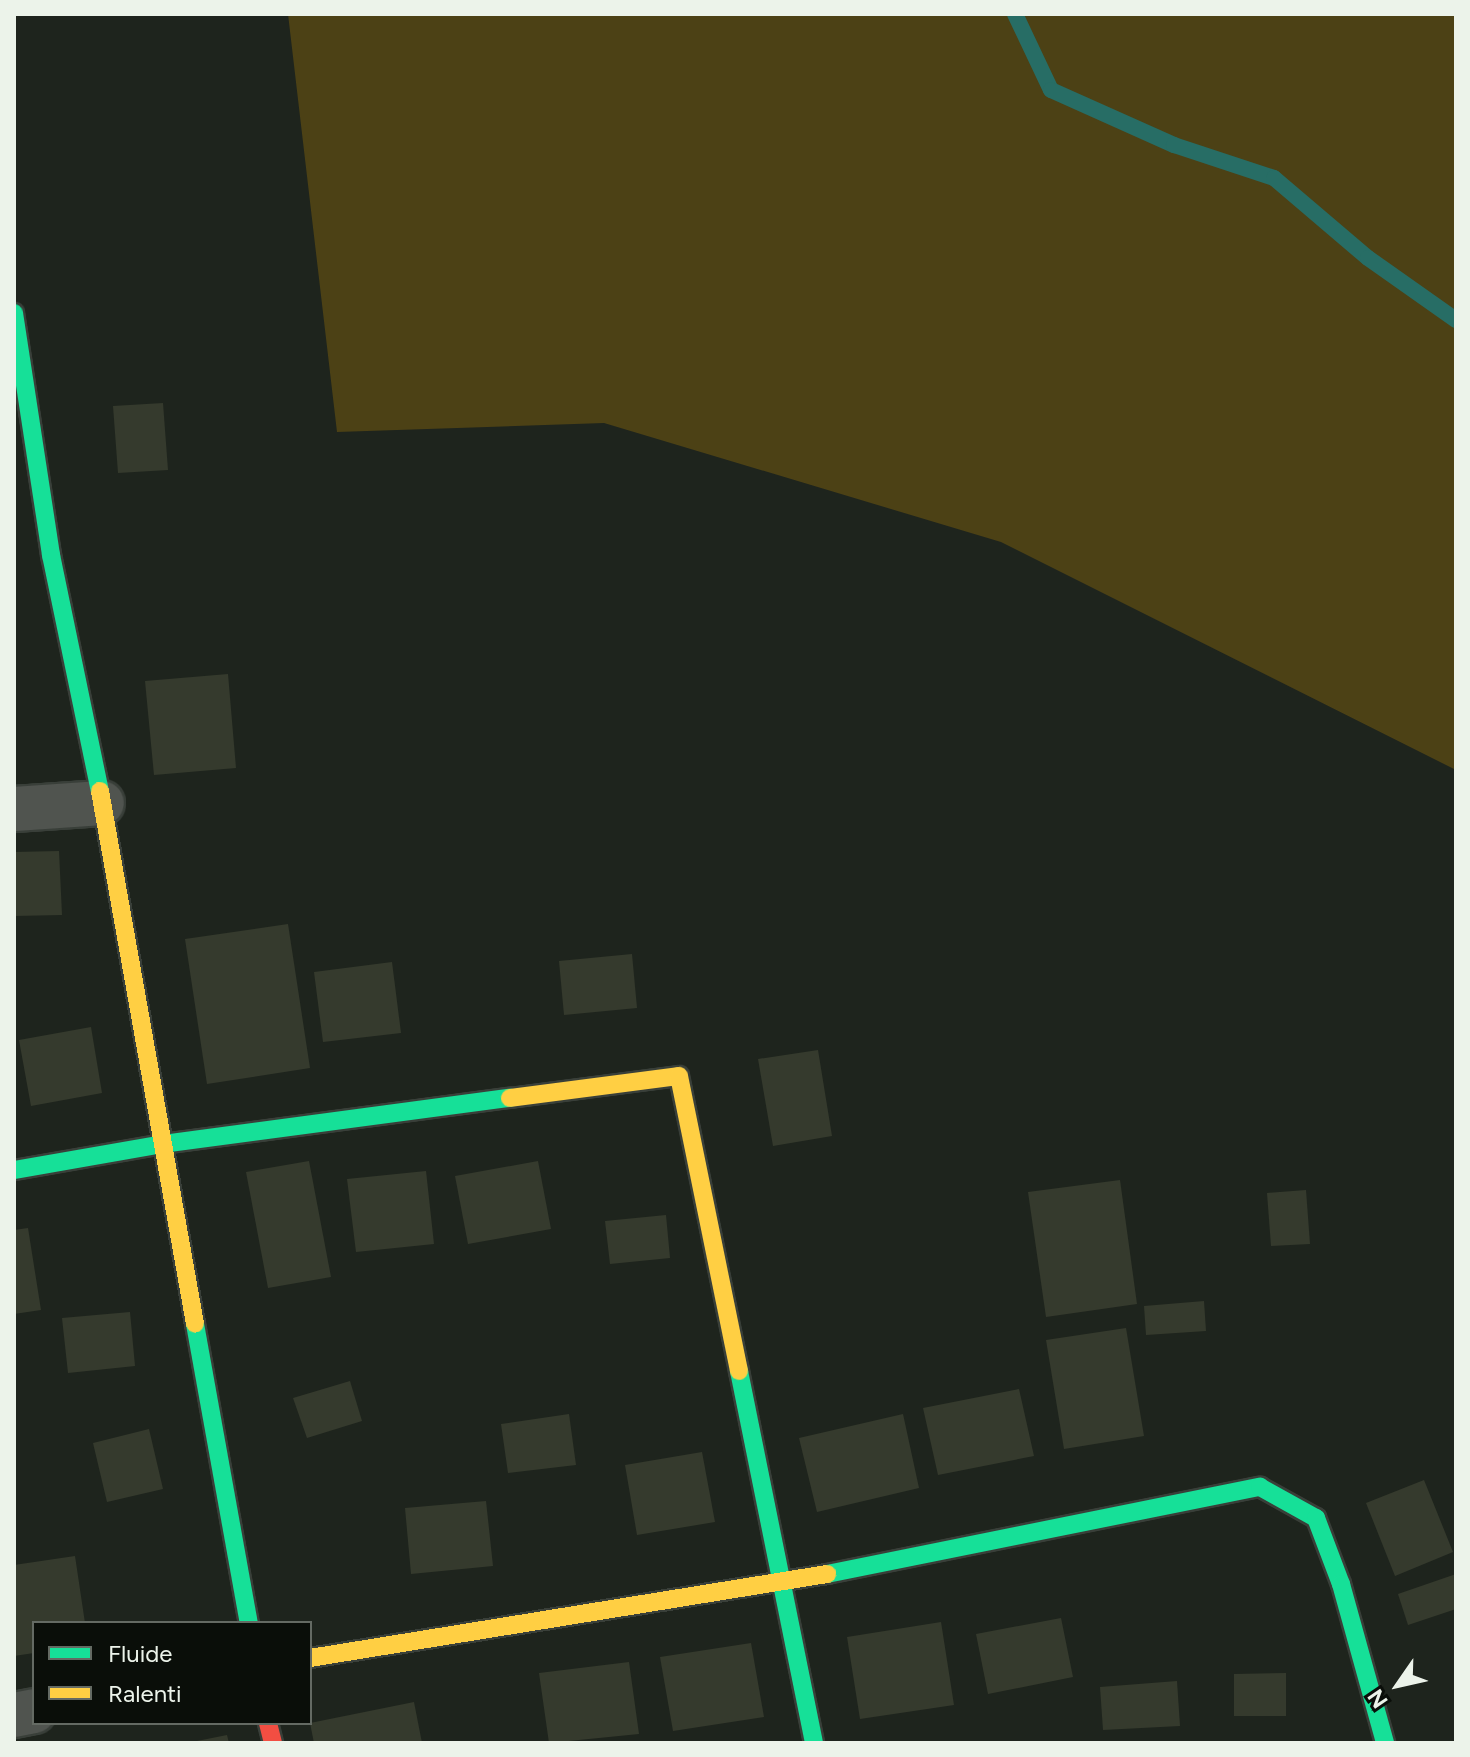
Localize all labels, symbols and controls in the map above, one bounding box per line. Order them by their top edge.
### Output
legend [32,1621,312,1725]
text: Fluide [108,1639,172,1668]
north arrow [1358,1645,1438,1725]
text: Ralenti [108,1679,182,1708]
text: N [1362,1684,1394,1713]

